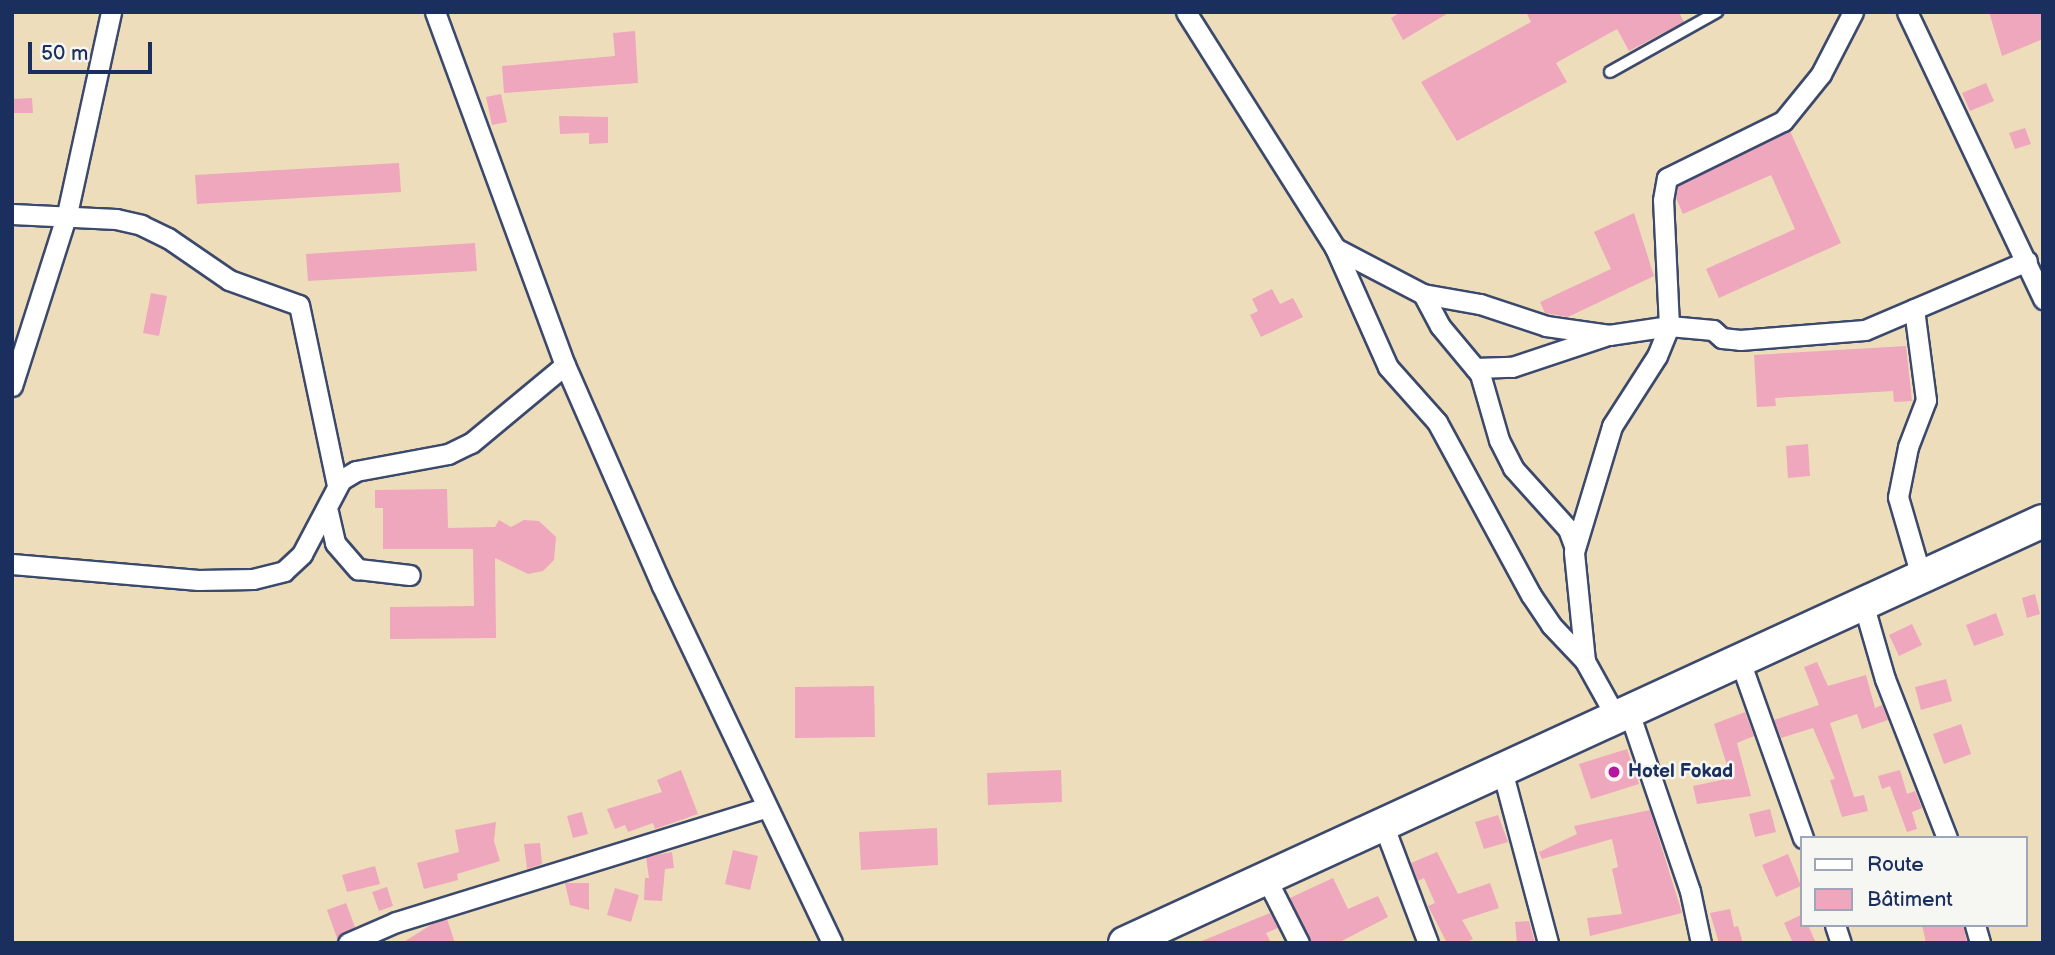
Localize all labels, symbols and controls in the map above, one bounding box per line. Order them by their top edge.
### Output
scale bar [32,28,156,72]
text: 50 m [41,41,88,66]
place label: Hotel Fokad [1628,761,1733,783]
marker: Hotel Fokad [1606,764,1622,780]
legend [1800,836,2027,927]
text: Route [1867,852,1924,877]
text: Bâtiment [1867,887,1953,912]

